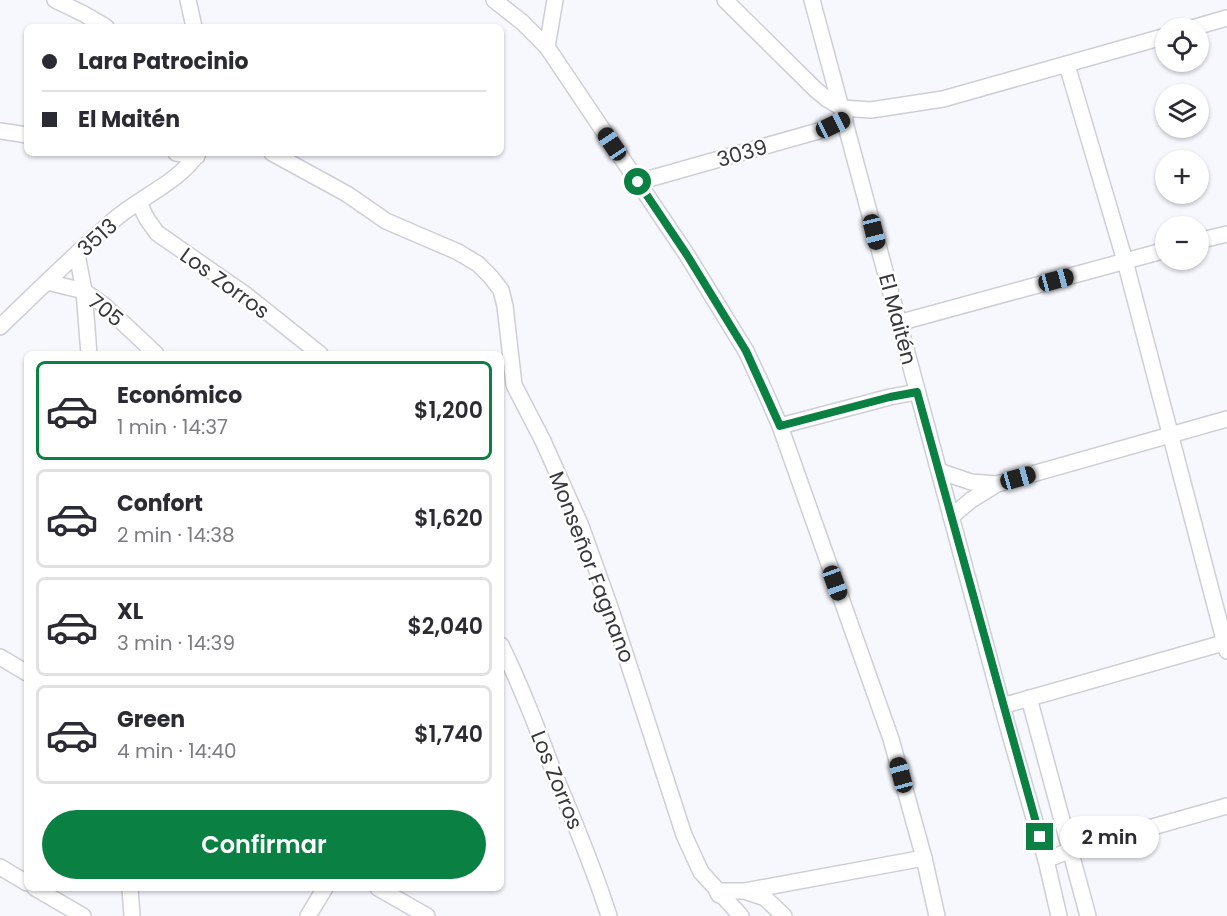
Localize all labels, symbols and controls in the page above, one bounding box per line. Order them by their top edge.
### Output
map controls [1155,18,1209,270]
button: locate [1155,18,1209,72]
text: Lara Patrocinio [78,46,249,77]
button: layers [1155,84,1209,138]
text: El Maitén [78,104,180,135]
car [813,109,853,141]
car [594,124,630,164]
street label: 3039 [713,132,771,174]
button: + [1155,150,1209,204]
route start [624,168,651,195]
street label: 3513 [71,211,123,263]
car [861,212,887,252]
button: − [1155,216,1209,270]
street label: Los Zorros [174,241,276,325]
car [1036,267,1076,293]
street label: El Maitén [872,270,924,368]
street label: 705 [82,287,130,333]
text: Económico [117,380,242,411]
icon: car [45,384,99,438]
text: $1,200 [414,395,483,426]
text: 1 min · 14:37 [117,413,228,441]
car [998,464,1038,492]
street label: Monseñor Fagnano [542,467,642,667]
text: Confort [117,488,203,519]
icon: car [45,492,99,546]
text: $1,620 [414,503,483,534]
text: 2 min · 14:38 [117,521,235,549]
car [820,563,850,603]
text: XL [117,596,143,627]
icon: car [45,600,99,654]
text: $2,040 [407,611,483,642]
text: 3 min · 14:39 [117,629,235,657]
text: Green [117,704,185,735]
icon: car [45,708,99,762]
text: $1,740 [414,719,483,750]
street label: Los Zorros [524,726,590,834]
text: 4 min · 14:40 [117,737,237,765]
car [888,755,914,795]
button: Confirmar [42,810,486,879]
callout: 2 min [1061,816,1160,858]
route end [1026,823,1053,850]
text: 2 min [1082,823,1137,851]

